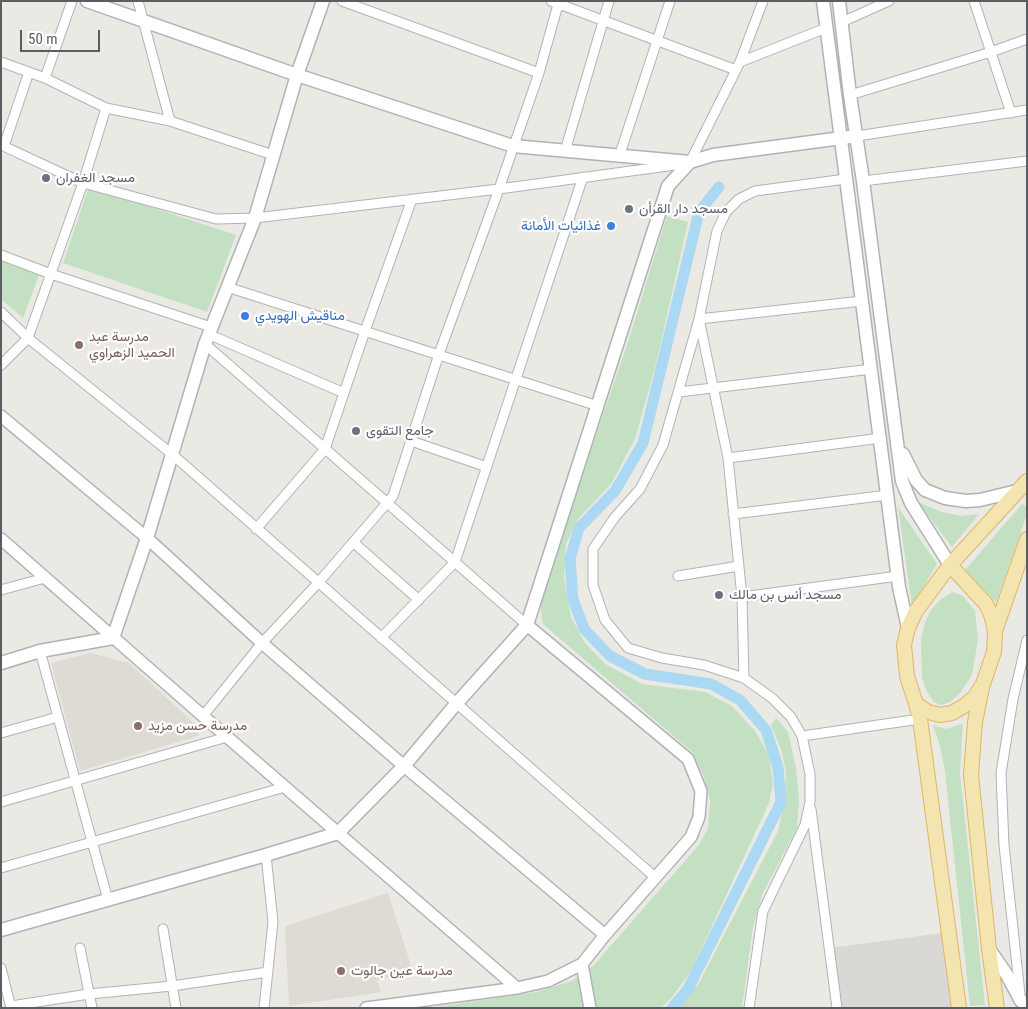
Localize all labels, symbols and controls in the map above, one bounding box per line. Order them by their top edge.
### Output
scale bar [22,20,102,52]
text: 50 m [28,30,58,48]
place label: مسجد الغفران [56,170,135,186]
marker: مسجد الغفران [40,172,52,184]
place label: مسجد دار القرأن [639,201,728,217]
marker: مسجد دار القرأن [623,203,635,215]
place label: غذائيات الأمانة [521,218,601,234]
marker: غذائيات الأمانة [605,220,617,232]
place label: مناقيش الهويدي [255,308,345,324]
marker: مناقيش الهويدي [239,310,251,322]
place label: مدرسة عبد الحميد الزهراوي [89,329,175,362]
marker: مدرسة عبد الحميد الزهراوي [73,339,85,351]
place label: جامع التقوى [366,423,434,439]
marker: جامع التقوى [350,425,362,437]
place label: مسجد أنس بن مالك [729,587,842,603]
marker: مسجد أنس بن مالك [713,589,725,601]
place label: مدرسة حسن مزيد [148,718,247,734]
marker: مدرسة حسن مزيد [132,720,144,732]
place label: مدرسة عين جالوت [351,963,453,979]
marker: مدرسة عين جالوت [335,965,347,977]

